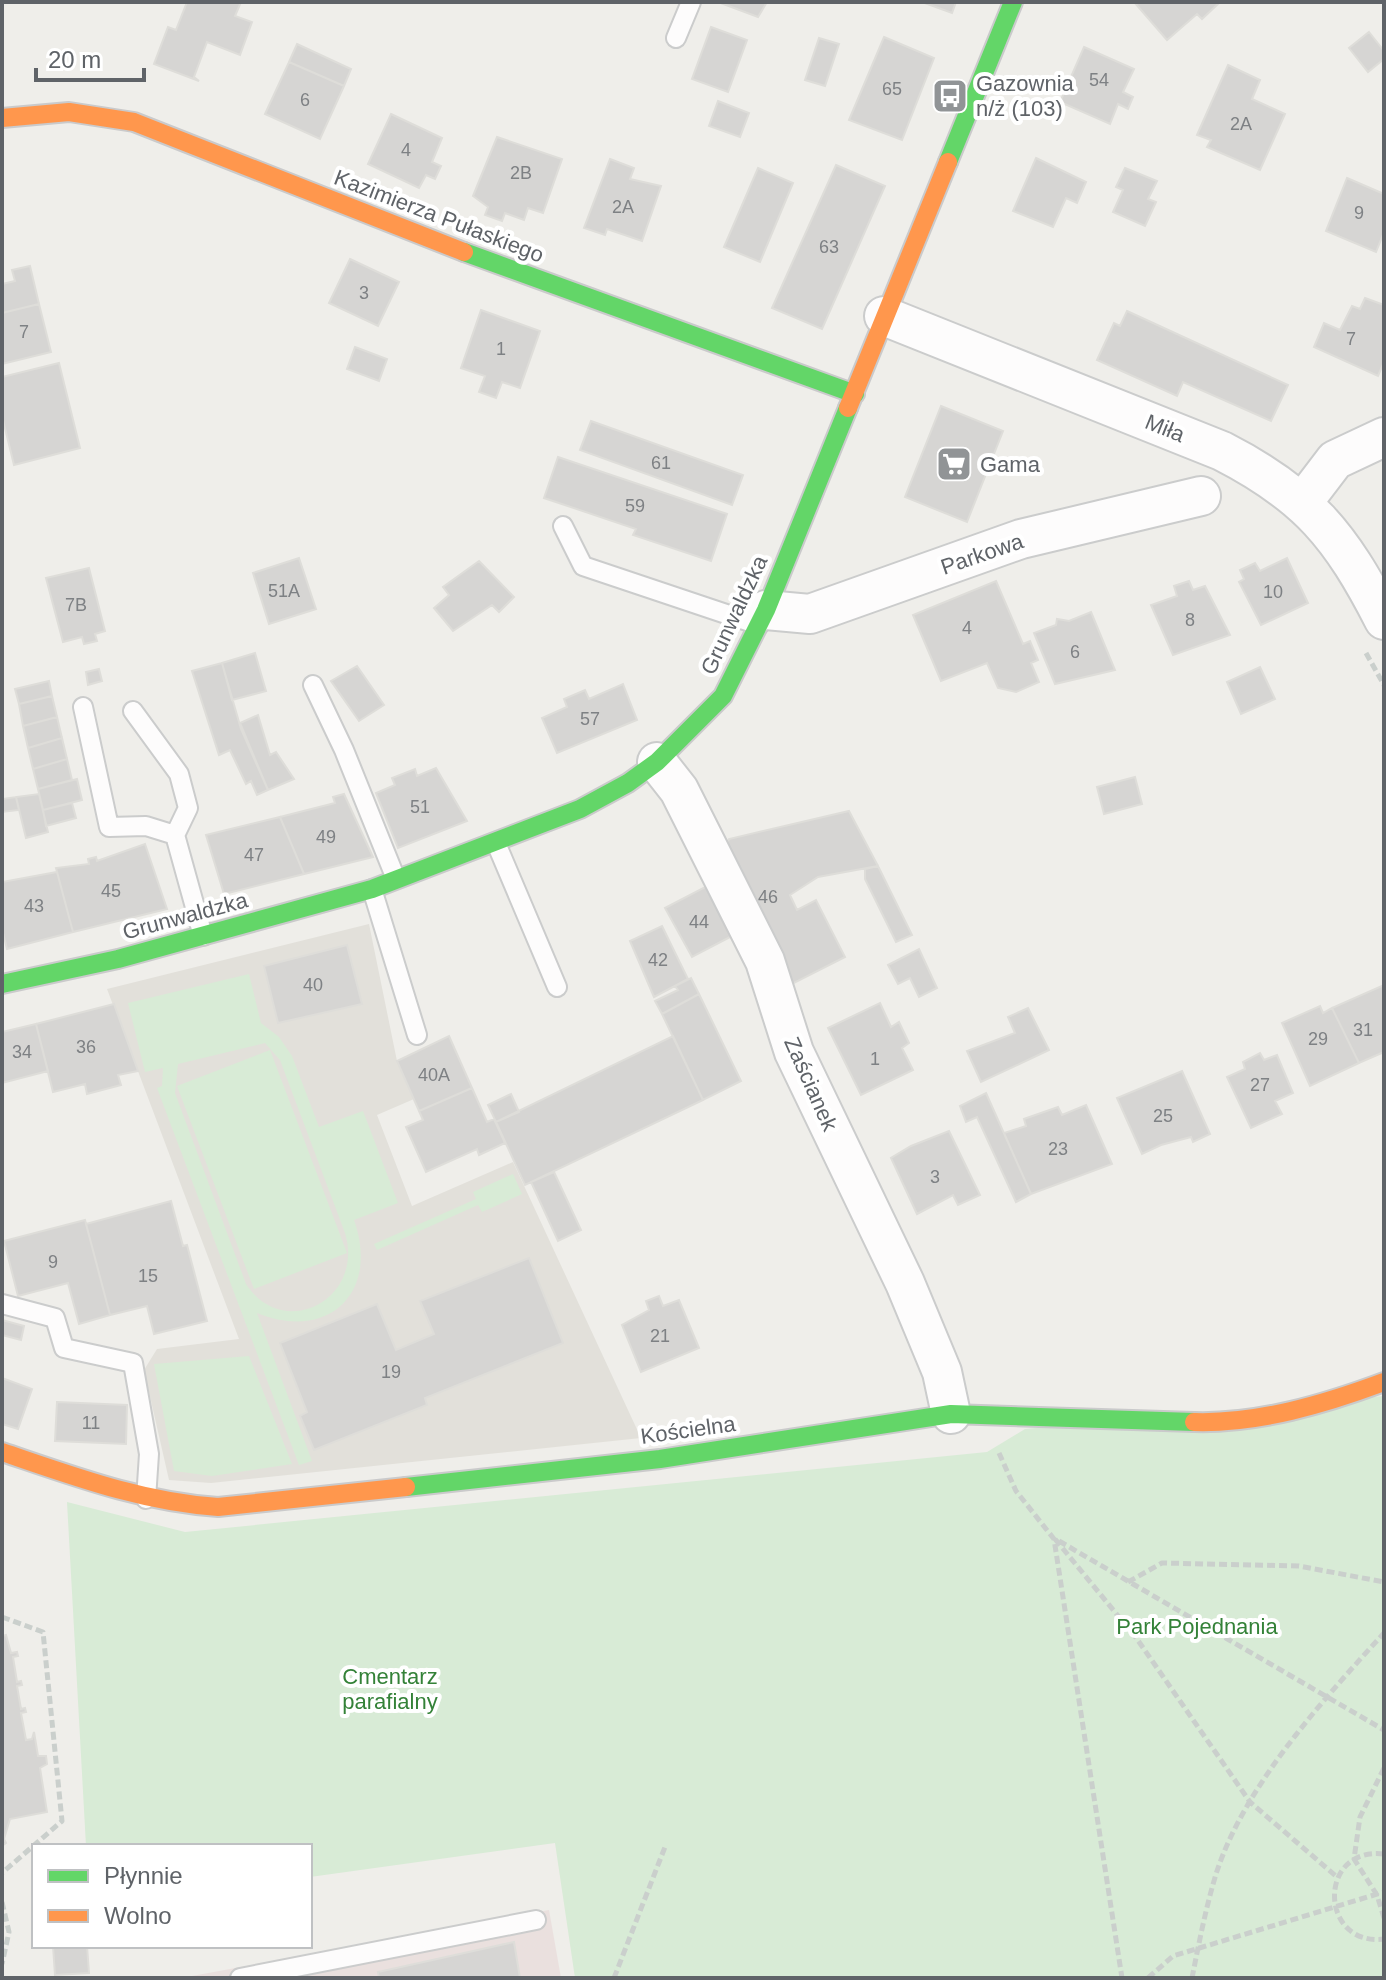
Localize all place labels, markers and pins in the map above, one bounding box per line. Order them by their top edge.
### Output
place label: Gazownia n/ż (103) [976,71,1075,121]
bus stop icon: Gazownia n/ż (103) [931,77,969,115]
supermarket icon: Gama [935,445,973,483]
place label: Gama [980,452,1041,477]

